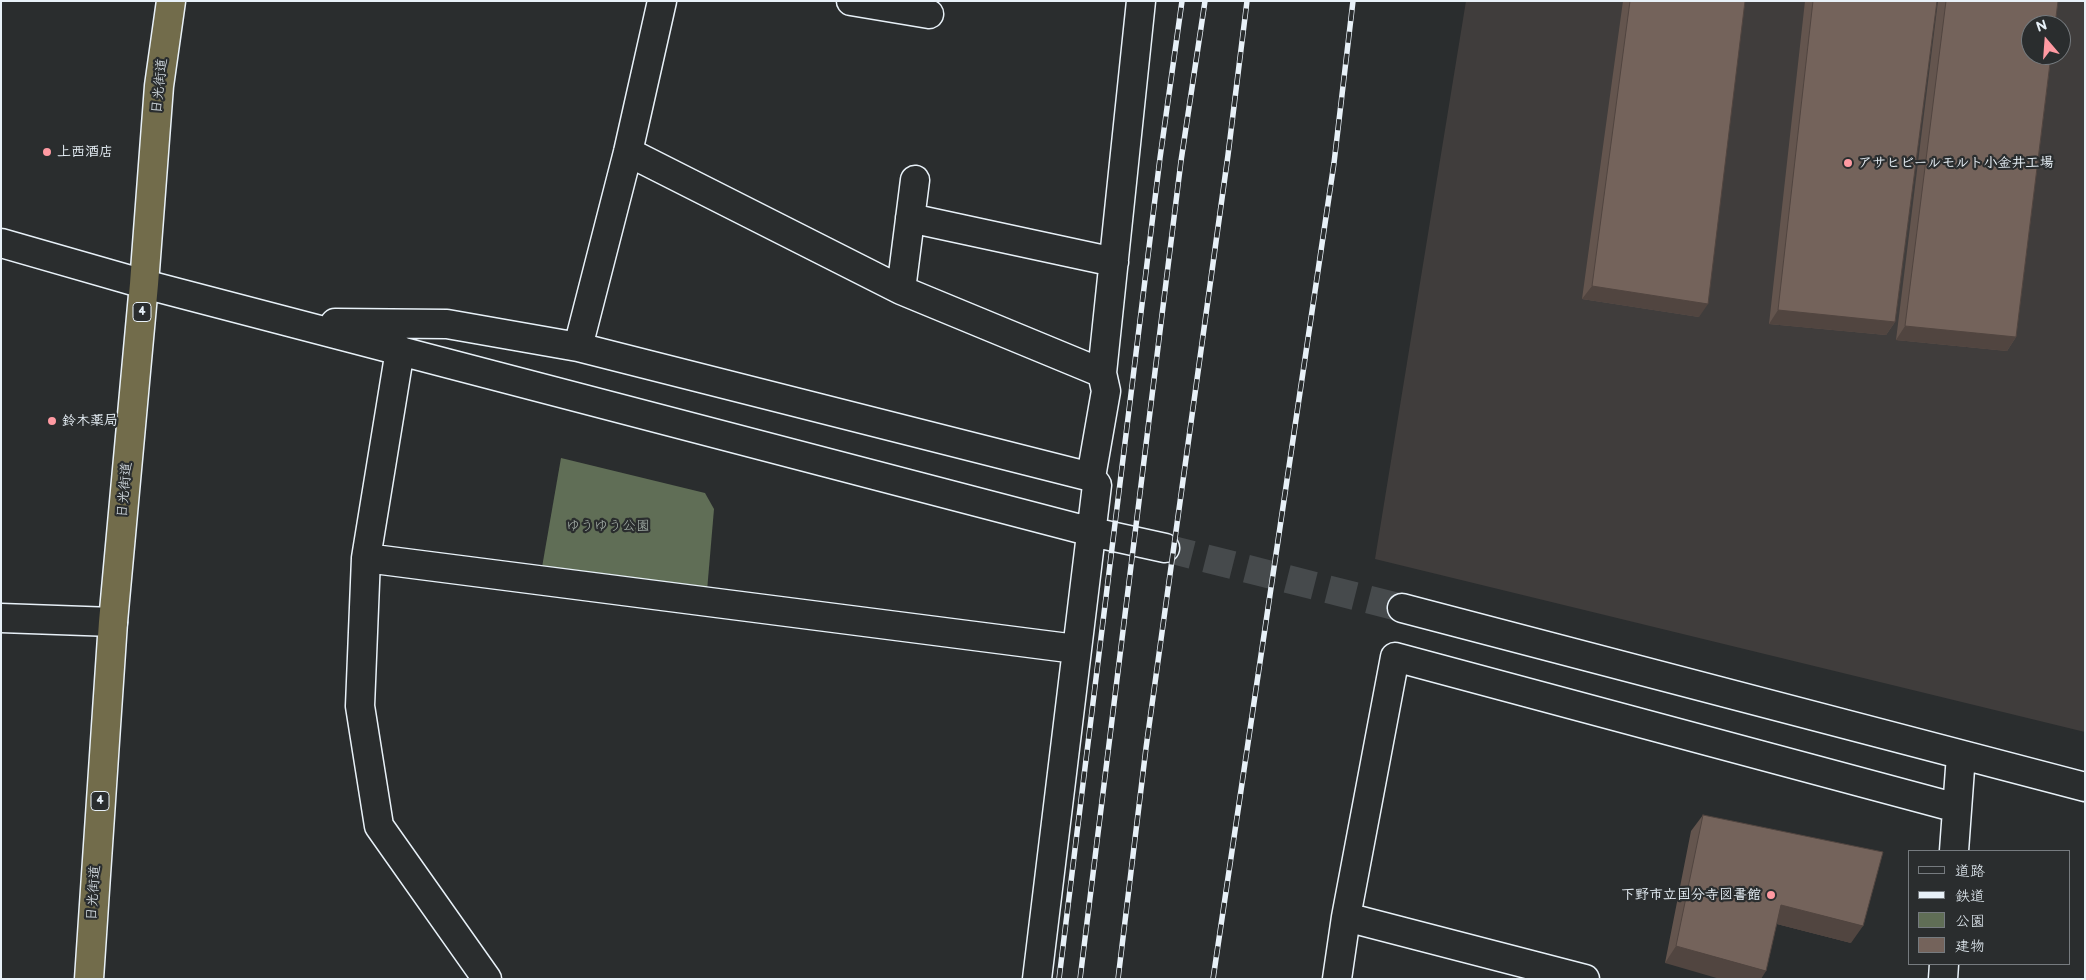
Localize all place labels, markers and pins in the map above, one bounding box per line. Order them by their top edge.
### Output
place label: 上西酒店 [57,144,113,160]
marker: 上西酒店 [41,146,53,158]
place label: アサヒビールモルト小金井工場 [1858,155,2053,171]
marker: アサヒビールモルト小金井工場 [1842,157,1854,169]
place label: 鈴木薬局 [62,413,118,429]
marker: 鈴木薬局 [46,415,58,427]
place label: 下野市立国分寺図書館 [1621,887,1761,903]
marker: 下野市立国分寺図書館 [1765,889,1777,901]

